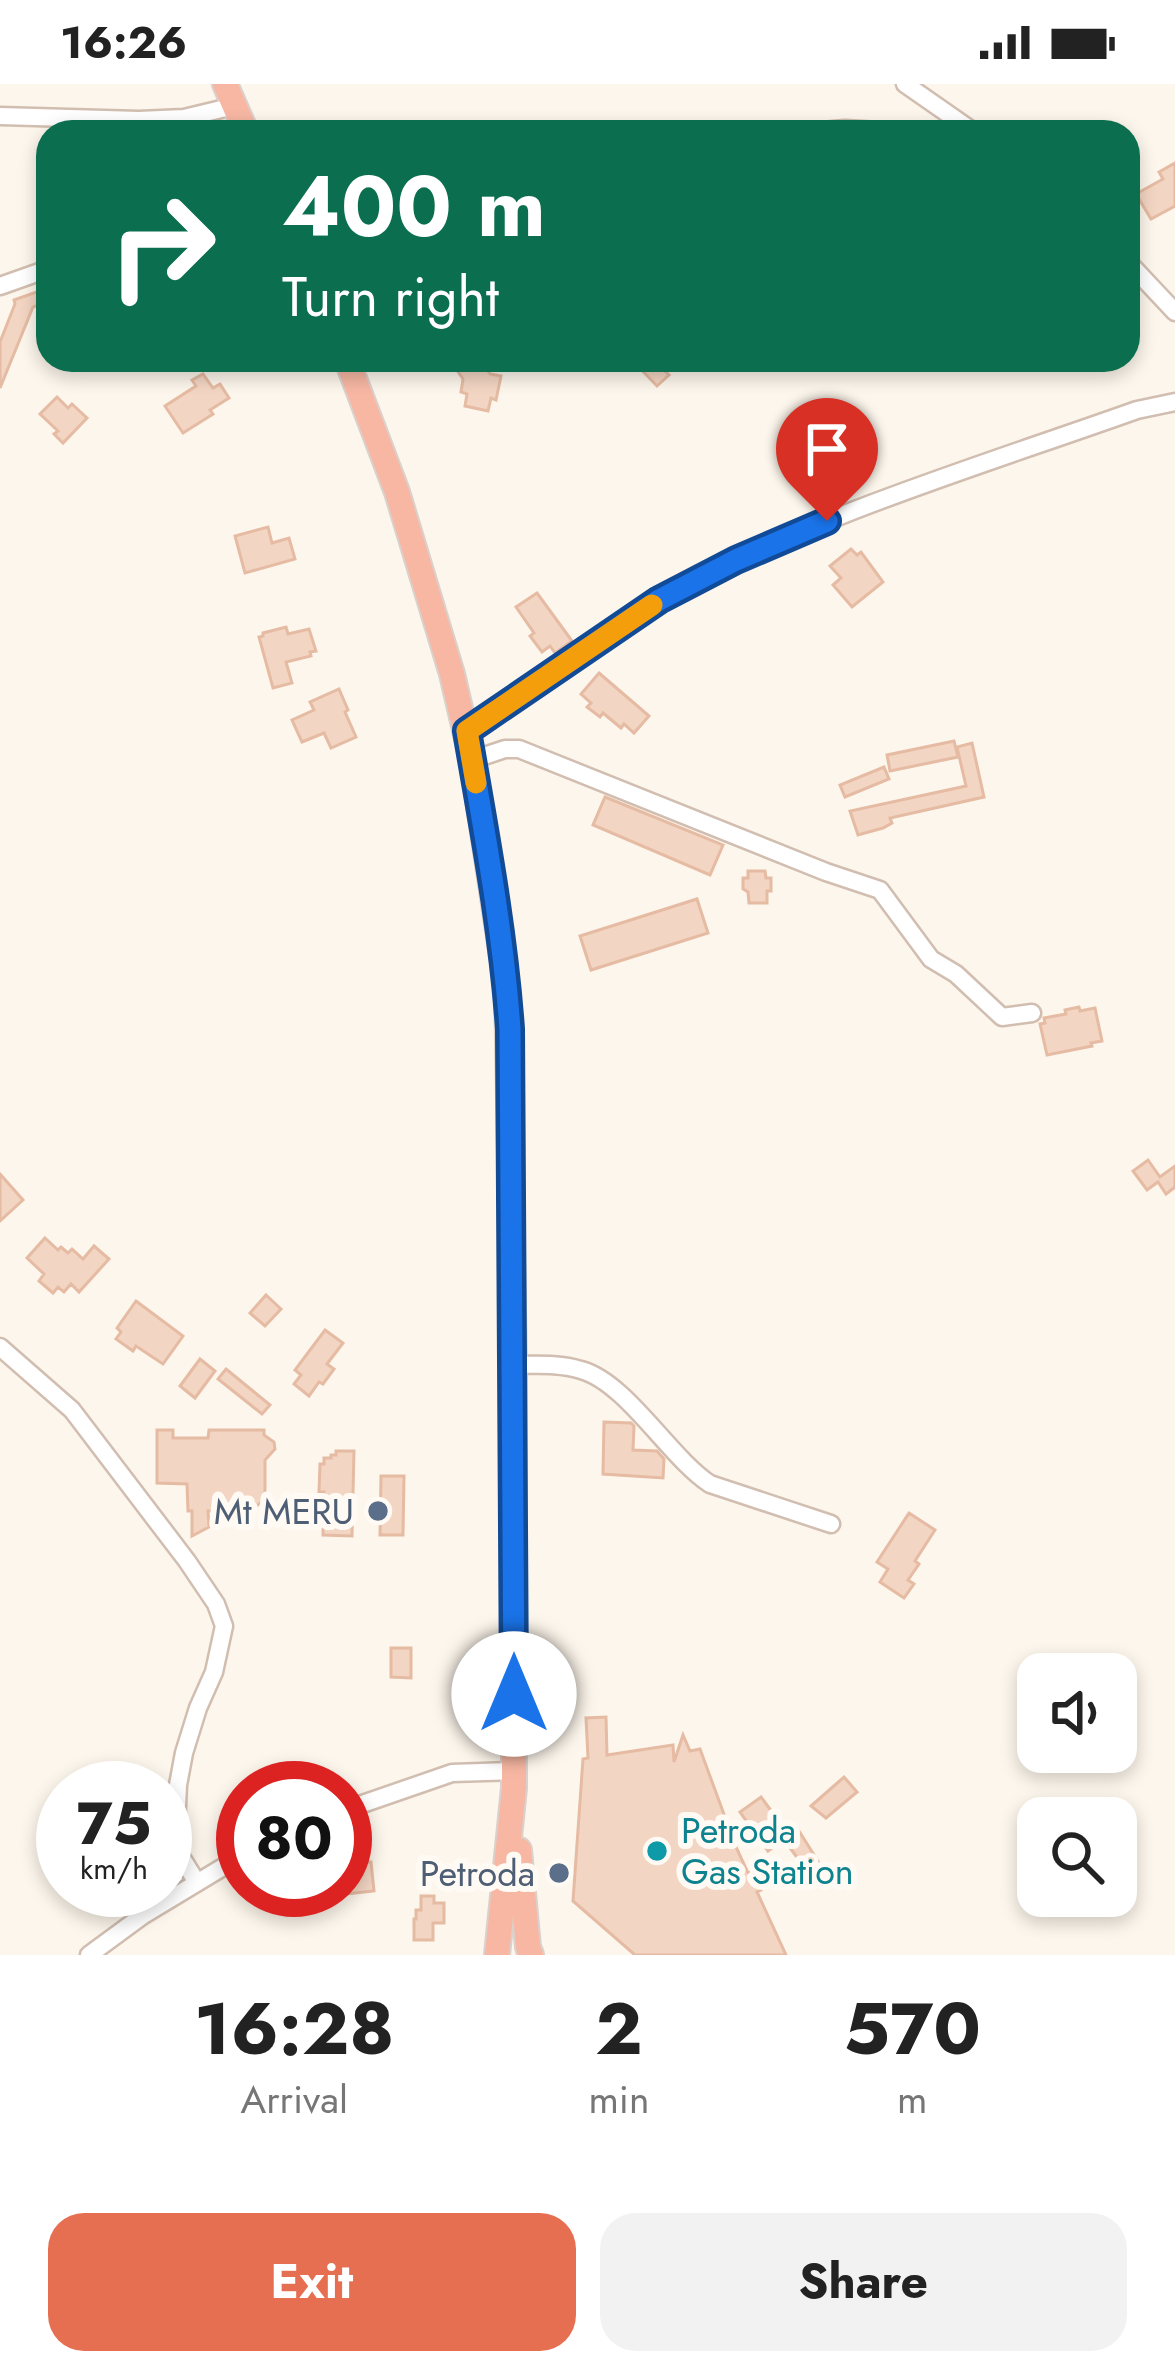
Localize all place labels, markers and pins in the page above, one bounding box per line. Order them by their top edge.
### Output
pin [776,398,878,521]
place label: Mt MERU [214,1485,354,1537]
marker: Mt MERU [365,1498,391,1524]
place label: Petroda Gas Station [681,1804,854,1897]
marker: Petroda Gas Station [644,1838,670,1864]
place label: Petroda [420,1847,535,1899]
marker: Petroda [546,1860,572,1886]

